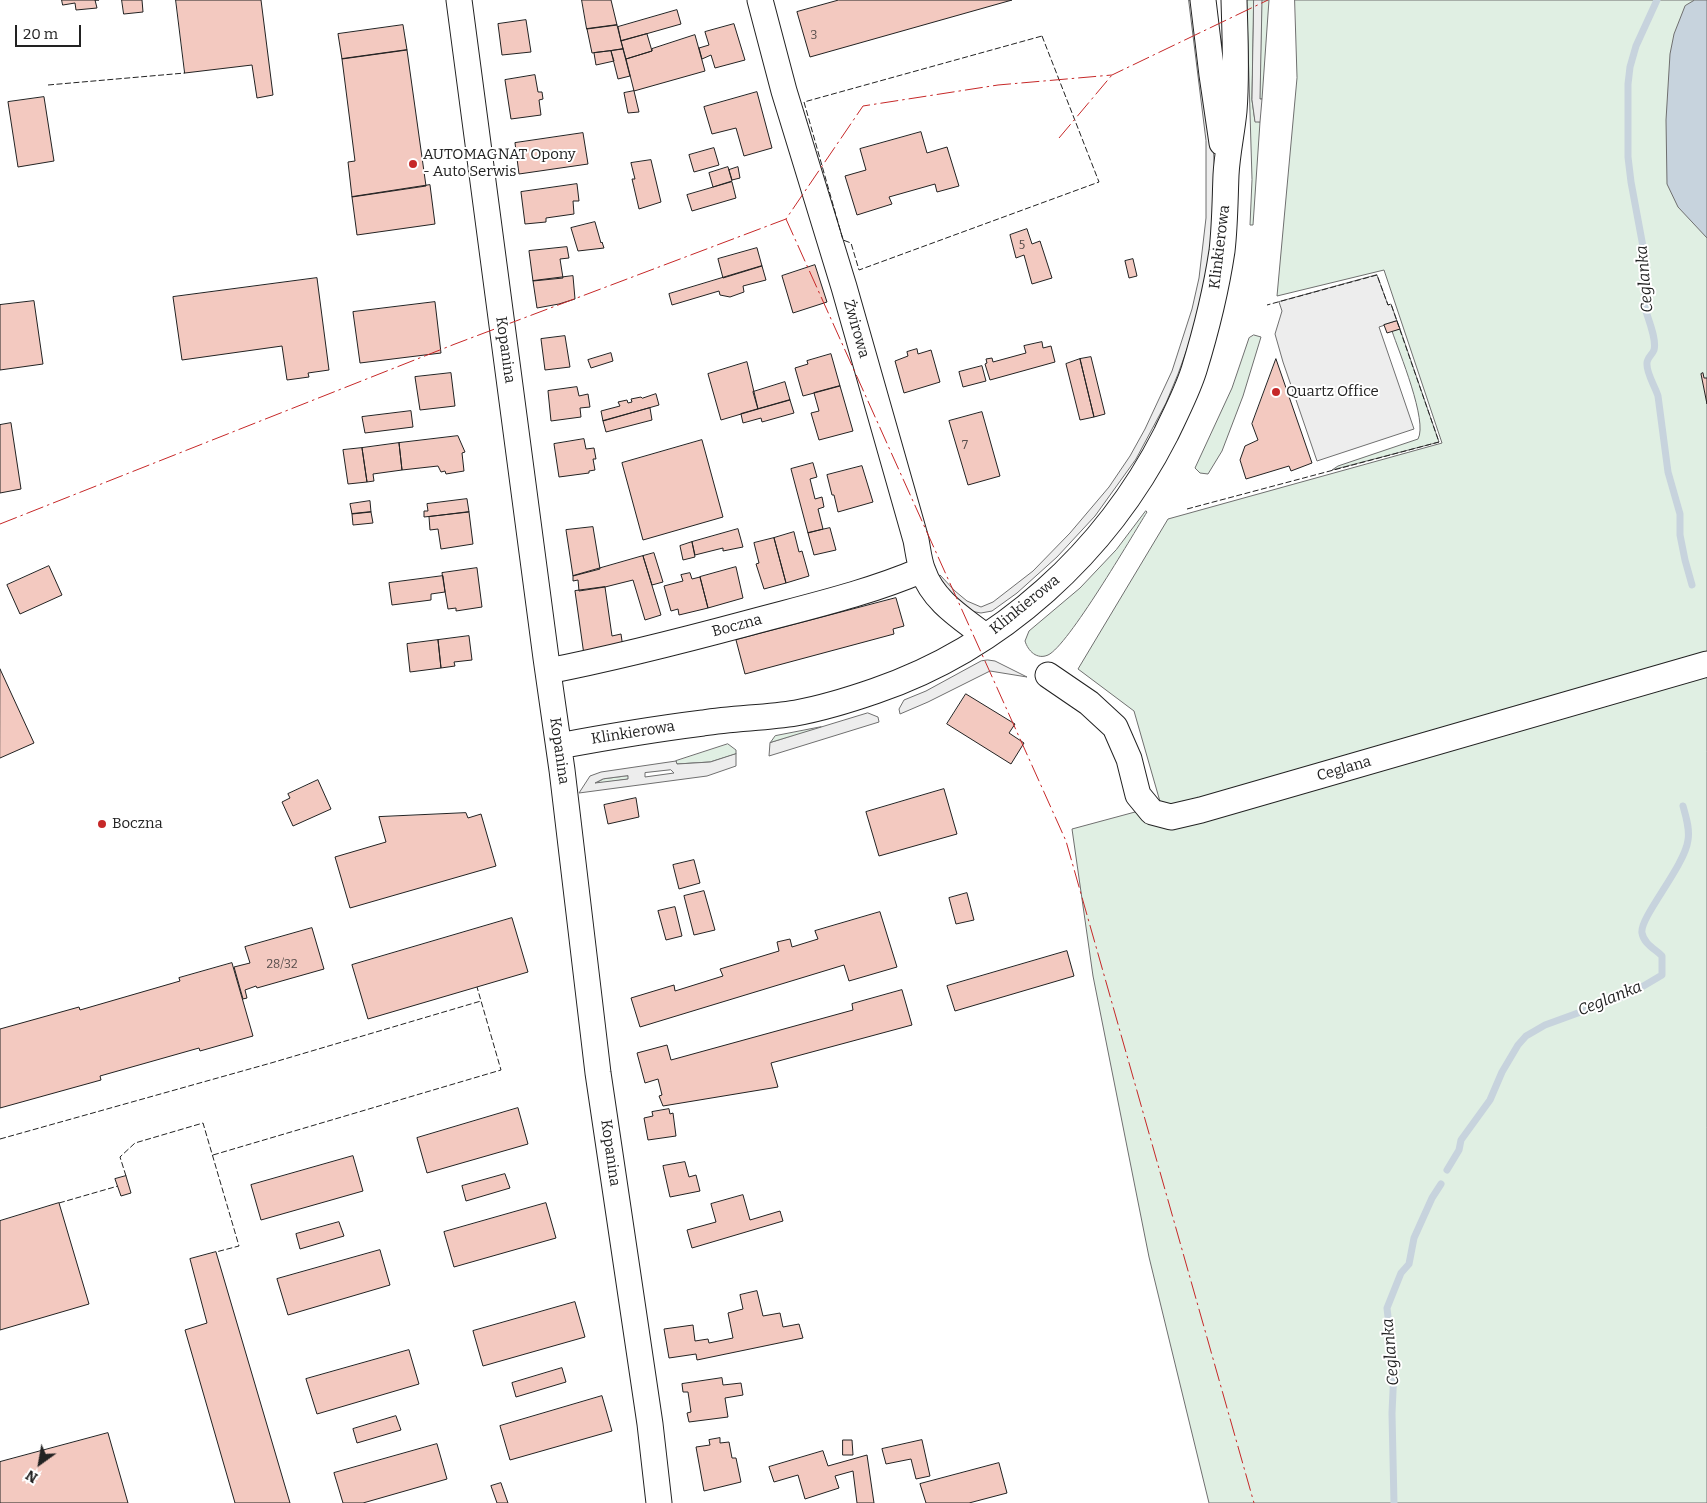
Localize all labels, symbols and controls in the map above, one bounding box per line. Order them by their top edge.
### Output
scale bar [18,15,84,47]
text: 20 m [23,25,58,43]
house number: 3 [811,29,817,43]
place label: AUTOMAGNAT Opony - Auto Serwis [423,146,576,181]
marker: AUTOMAGNAT Opony - Auto Serwis [407,158,419,170]
street label: Klinkierowa [1206,204,1234,290]
house number: 5 [1019,239,1025,253]
water label: Ceglanka [1632,245,1658,313]
street label: Żwirowa [839,298,873,360]
street label: Kopanina [491,315,519,385]
place label: Quartz Office [1286,383,1379,401]
marker: Quartz Office [1270,386,1282,398]
house number: 7 [962,439,968,453]
street label: Klinkierowa [987,571,1063,639]
street label: Boczna [710,611,764,641]
street label: Kopanina [545,716,573,786]
street label: Klinkierowa [590,718,676,748]
street label: Ceglana [1315,753,1373,785]
place label: Boczna [112,815,163,833]
marker: Boczna [96,818,108,830]
house number: 28/32 [267,958,297,972]
water label: Ceglanka [1575,977,1645,1021]
street label: Kopanina [596,1118,624,1188]
water label: Ceglanka [1378,1318,1404,1386]
north arrow [15,1438,65,1488]
text: N [23,1466,41,1486]

